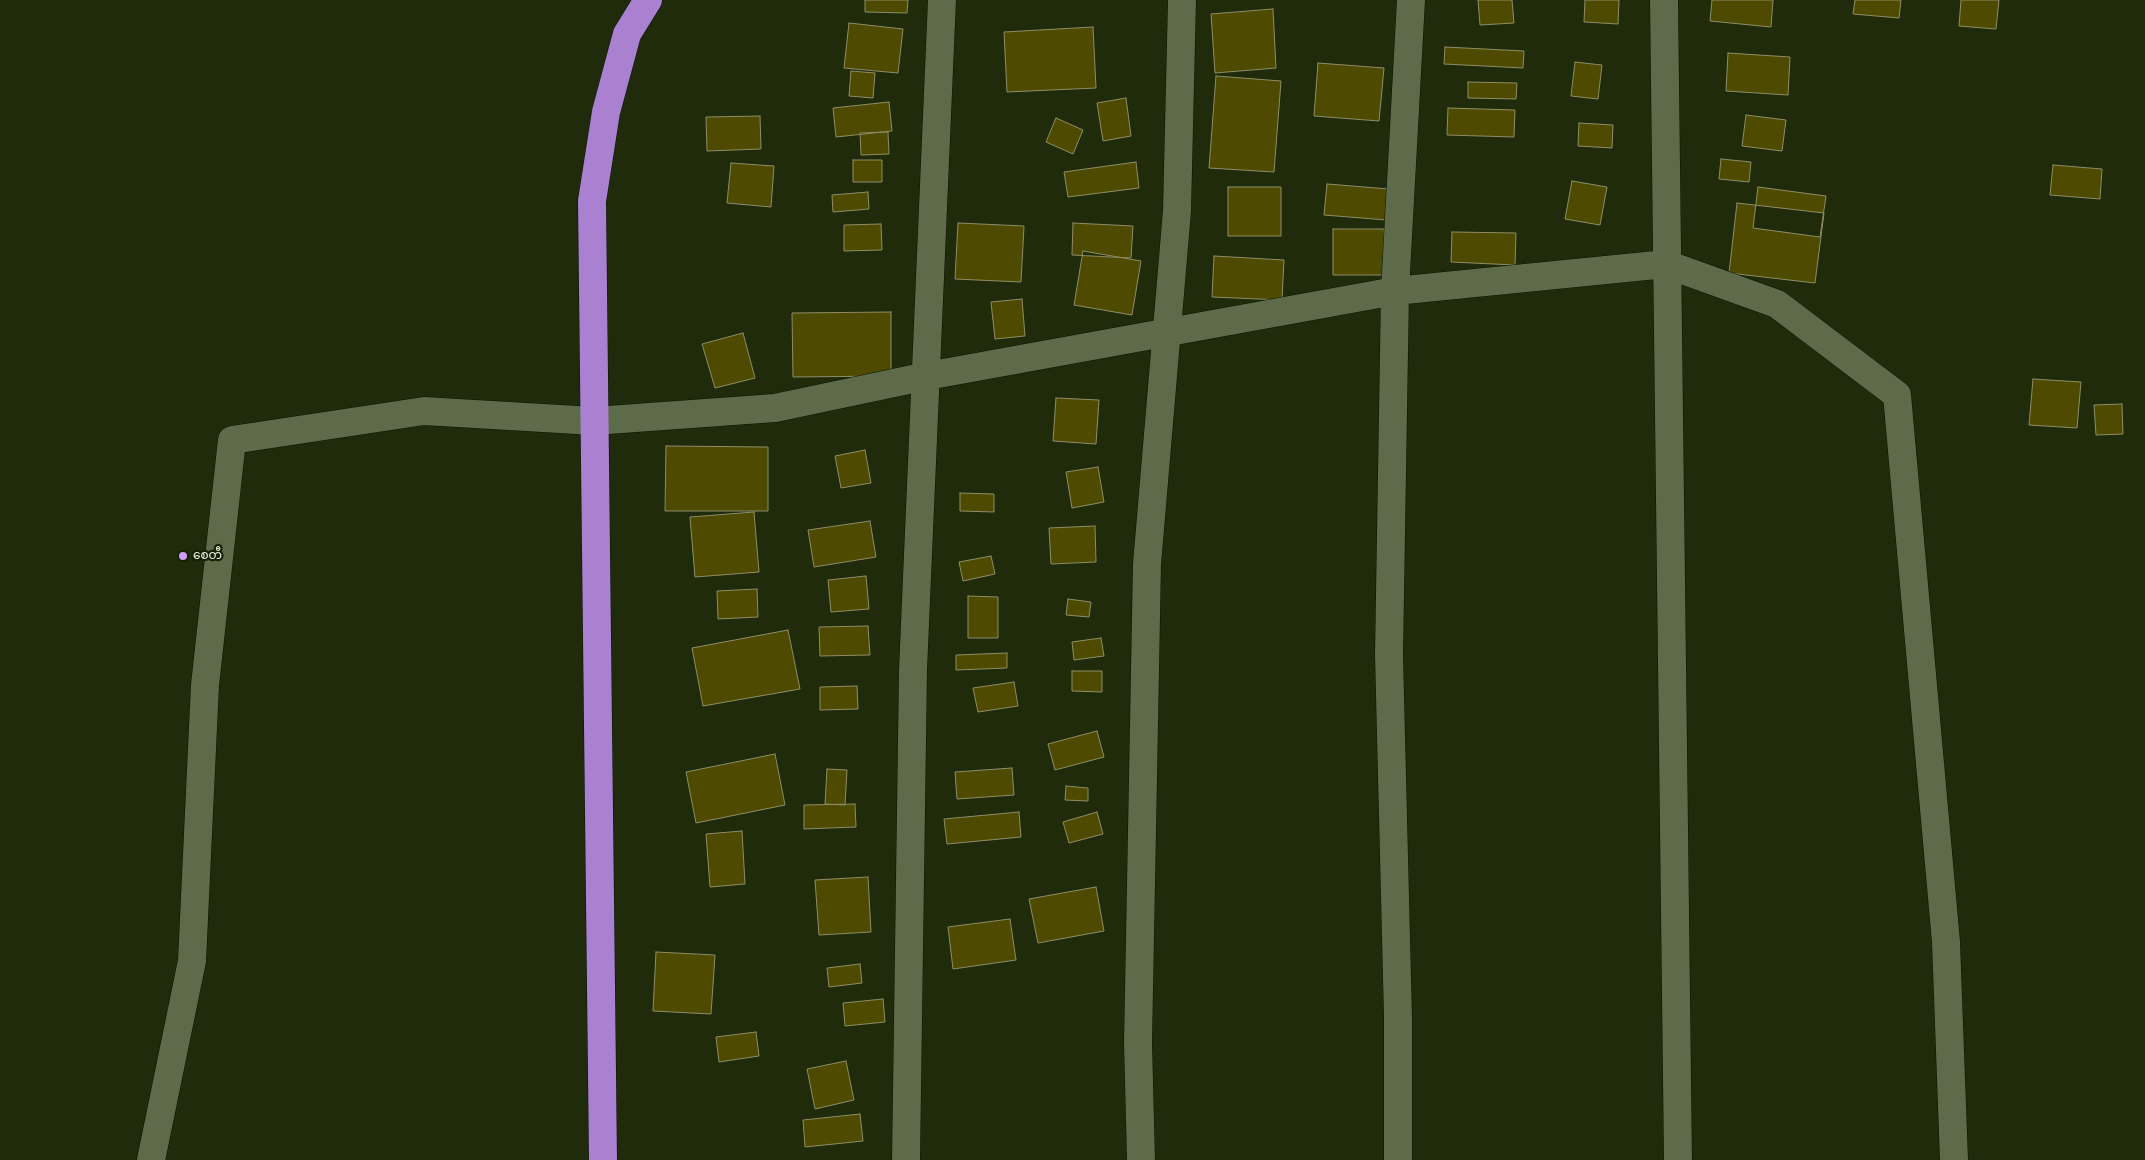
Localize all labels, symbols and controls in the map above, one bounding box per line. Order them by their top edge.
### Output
place label: စေတီ [193,549,222,563]
marker: စေတီ [177,550,189,562]

